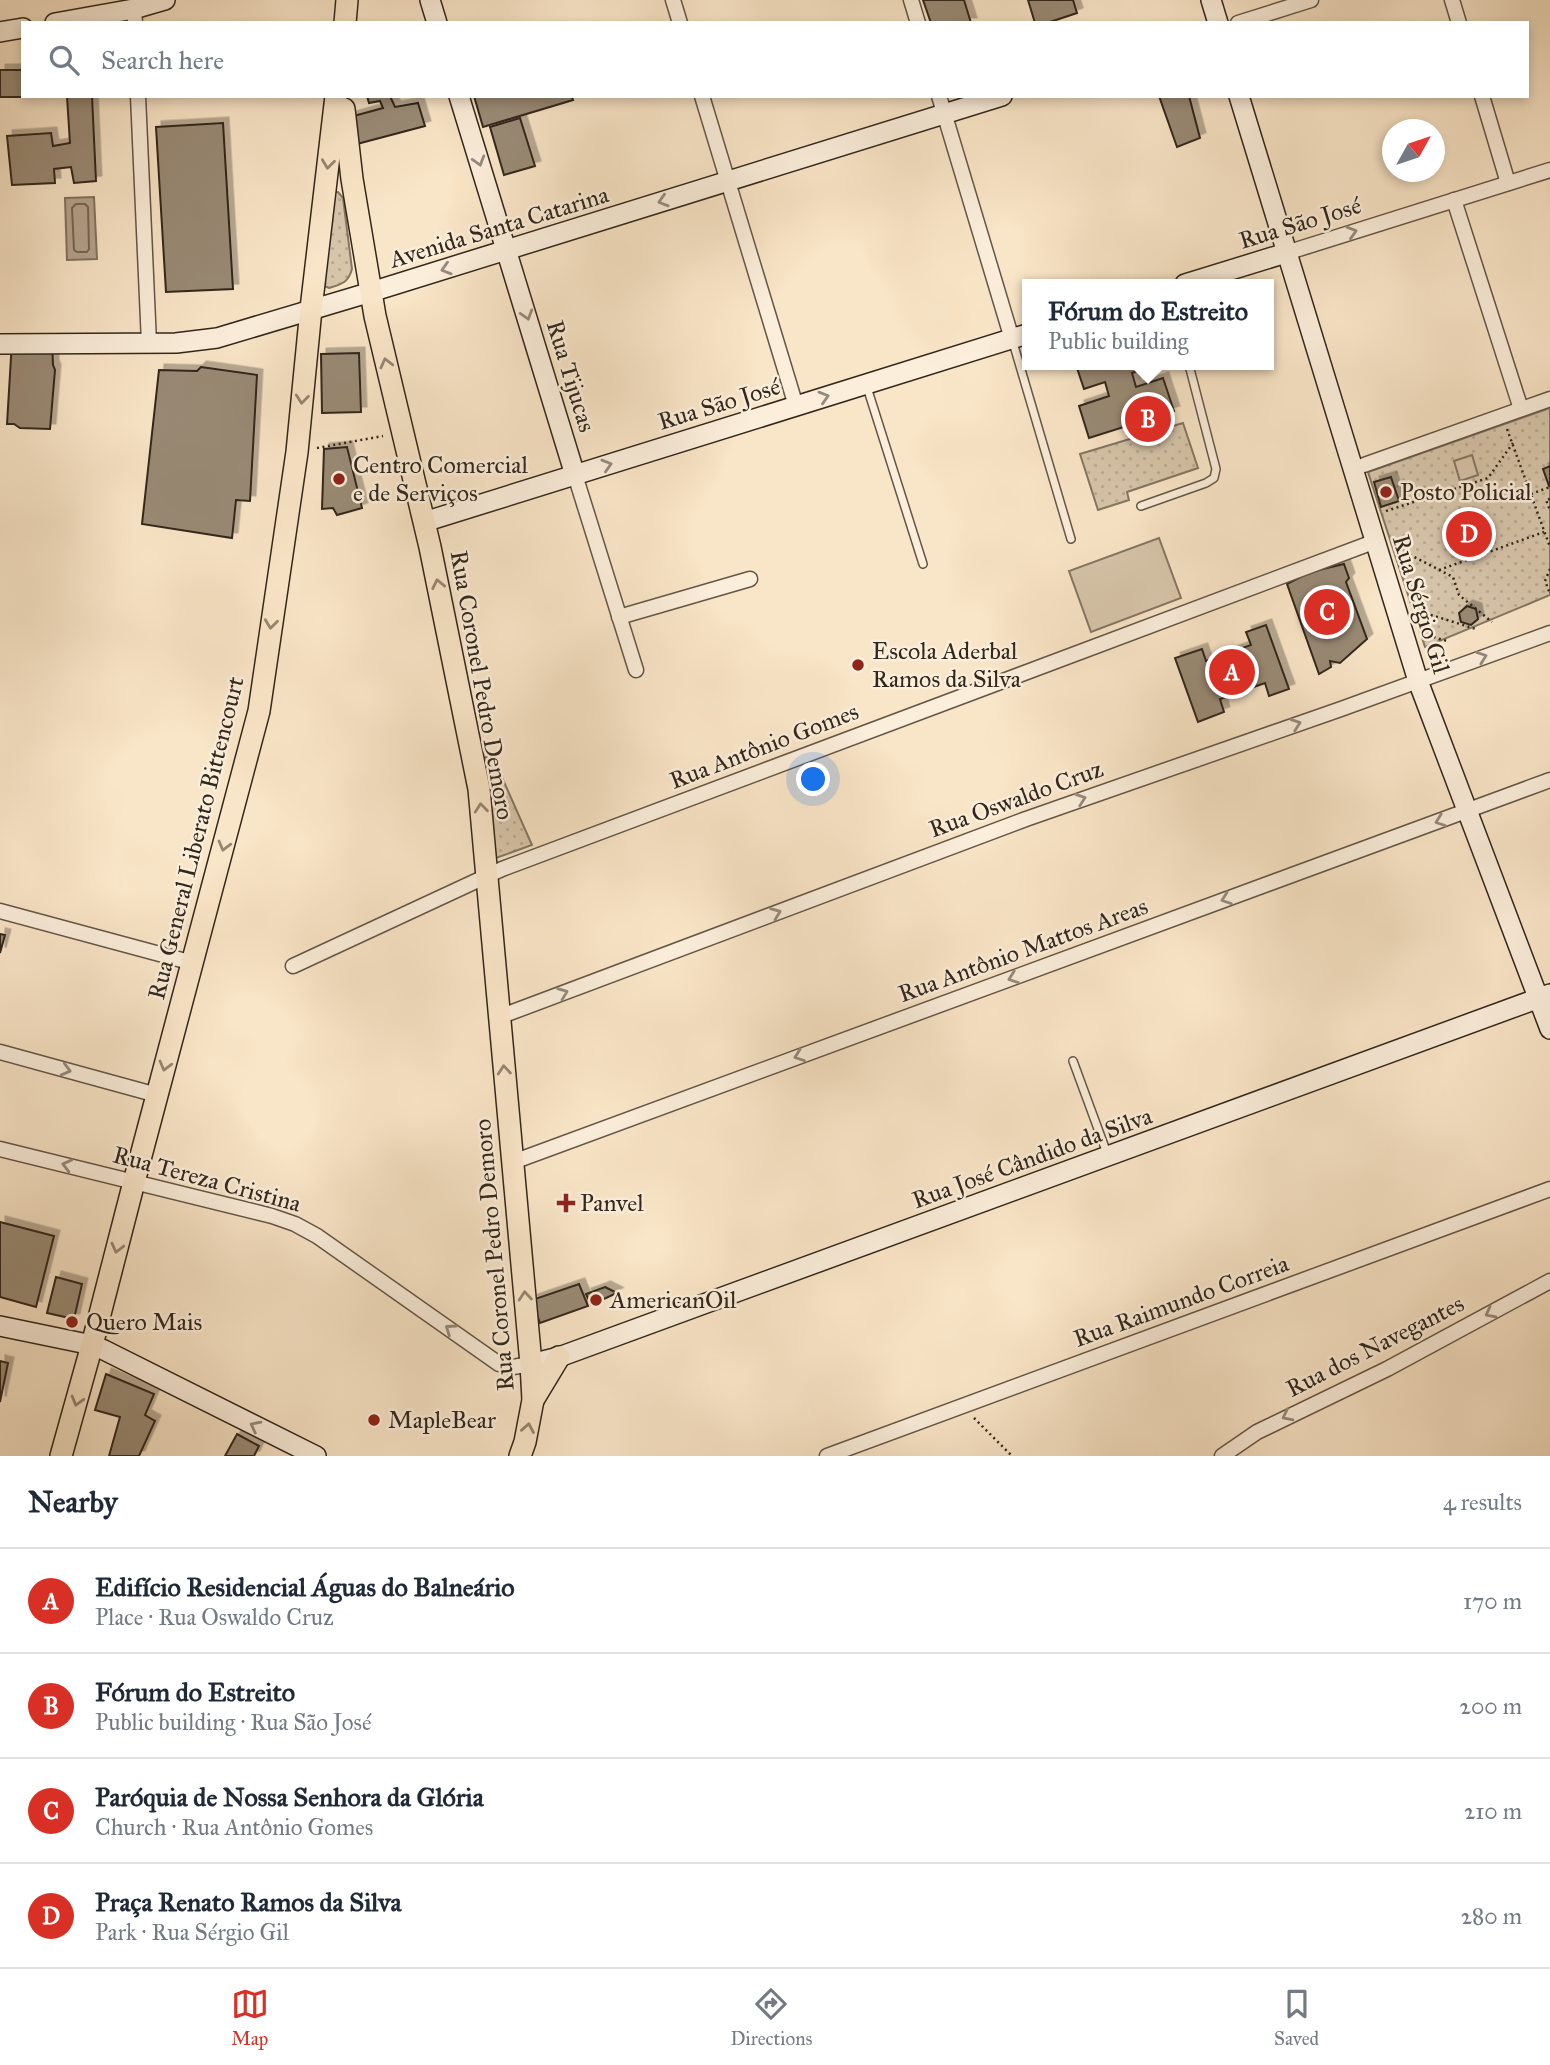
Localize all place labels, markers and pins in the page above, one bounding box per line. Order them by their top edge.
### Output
pin: B [1125,393,1171,445]
place label: Centro Comercial e de Serviços [353,450,528,508]
marker: Centro Comercial e de Serviços [331,471,347,487]
place label: Posto Policial [1400,477,1532,507]
marker: Posto Policial [1378,484,1394,500]
pin: D [1446,508,1492,560]
pin: C [1304,586,1350,638]
place label: Escola Aderbal Ramos da Silva [872,636,1022,694]
pin: A [1209,646,1255,698]
marker: Escola Aderbal Ramos da Silva [850,657,866,673]
place label: Panvel [580,1188,644,1218]
marker: Panvel [558,1195,574,1211]
place label: AmericanOil [609,1285,737,1315]
marker: AmericanOil [588,1292,604,1308]
place label: Quero Mais [86,1307,202,1337]
marker: Quero Mais [64,1314,80,1330]
place label: MapleBear [388,1405,496,1435]
marker: MapleBear [366,1412,382,1428]

